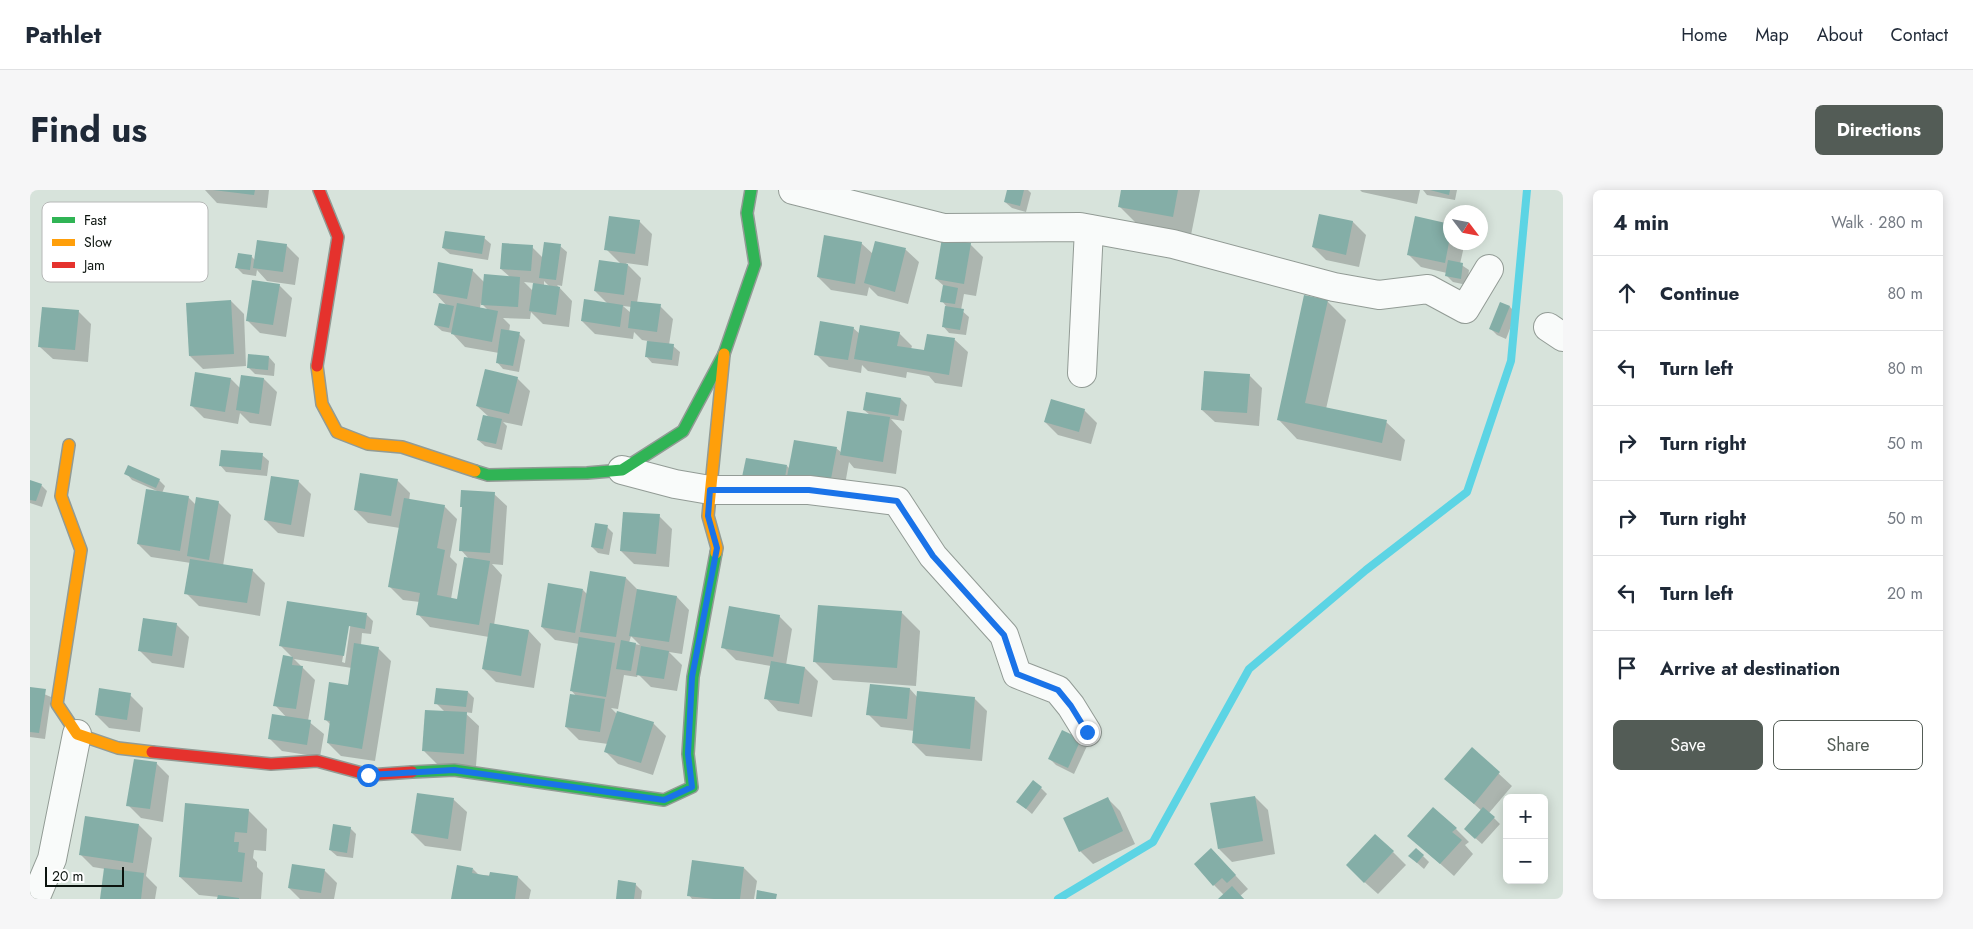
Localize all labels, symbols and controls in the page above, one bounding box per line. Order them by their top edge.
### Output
text: Pathlet [25,17,101,52]
text: Home [1681,22,1727,48]
text: Map [1755,22,1789,48]
text: About [1817,22,1862,48]
text: Contact [1890,22,1948,48]
text: Find us [30,105,147,155]
button: Directions [1815,105,1943,155]
legend [42,202,208,282]
north arrow [1443,205,1488,250]
text: 4 min [1613,208,1669,238]
text: Fast [84,210,107,230]
text: Walk · 280 m [1831,211,1923,234]
text: Slow [84,232,112,252]
text: Jam [82,255,105,275]
icon: ahead [1613,279,1641,307]
text: Continue [1660,280,1739,307]
text: 80 m [1887,282,1923,305]
icon: left [1613,354,1641,382]
text: Turn left [1660,355,1733,382]
text: 80 m [1887,357,1923,380]
icon: right [1613,429,1641,457]
text: Turn right [1660,430,1746,457]
text: 50 m [1887,432,1923,455]
icon: right [1613,504,1641,532]
text: Turn right [1660,505,1746,532]
text: 50 m [1887,507,1923,530]
icon: left [1613,579,1641,607]
text: Turn left [1660,580,1733,607]
text: 20 m [1887,582,1923,605]
icon: arrive [1613,654,1641,682]
text: Arrive at destination [1660,655,1840,682]
button: Save [1613,720,1763,770]
button: Share [1773,720,1923,770]
route end [1076,721,1099,744]
route start [357,764,380,787]
map controls [1503,794,1548,884]
button: + [1503,794,1548,839]
button: − [1503,839,1548,884]
scale bar [45,864,124,887]
text: 20 m [52,866,84,886]

